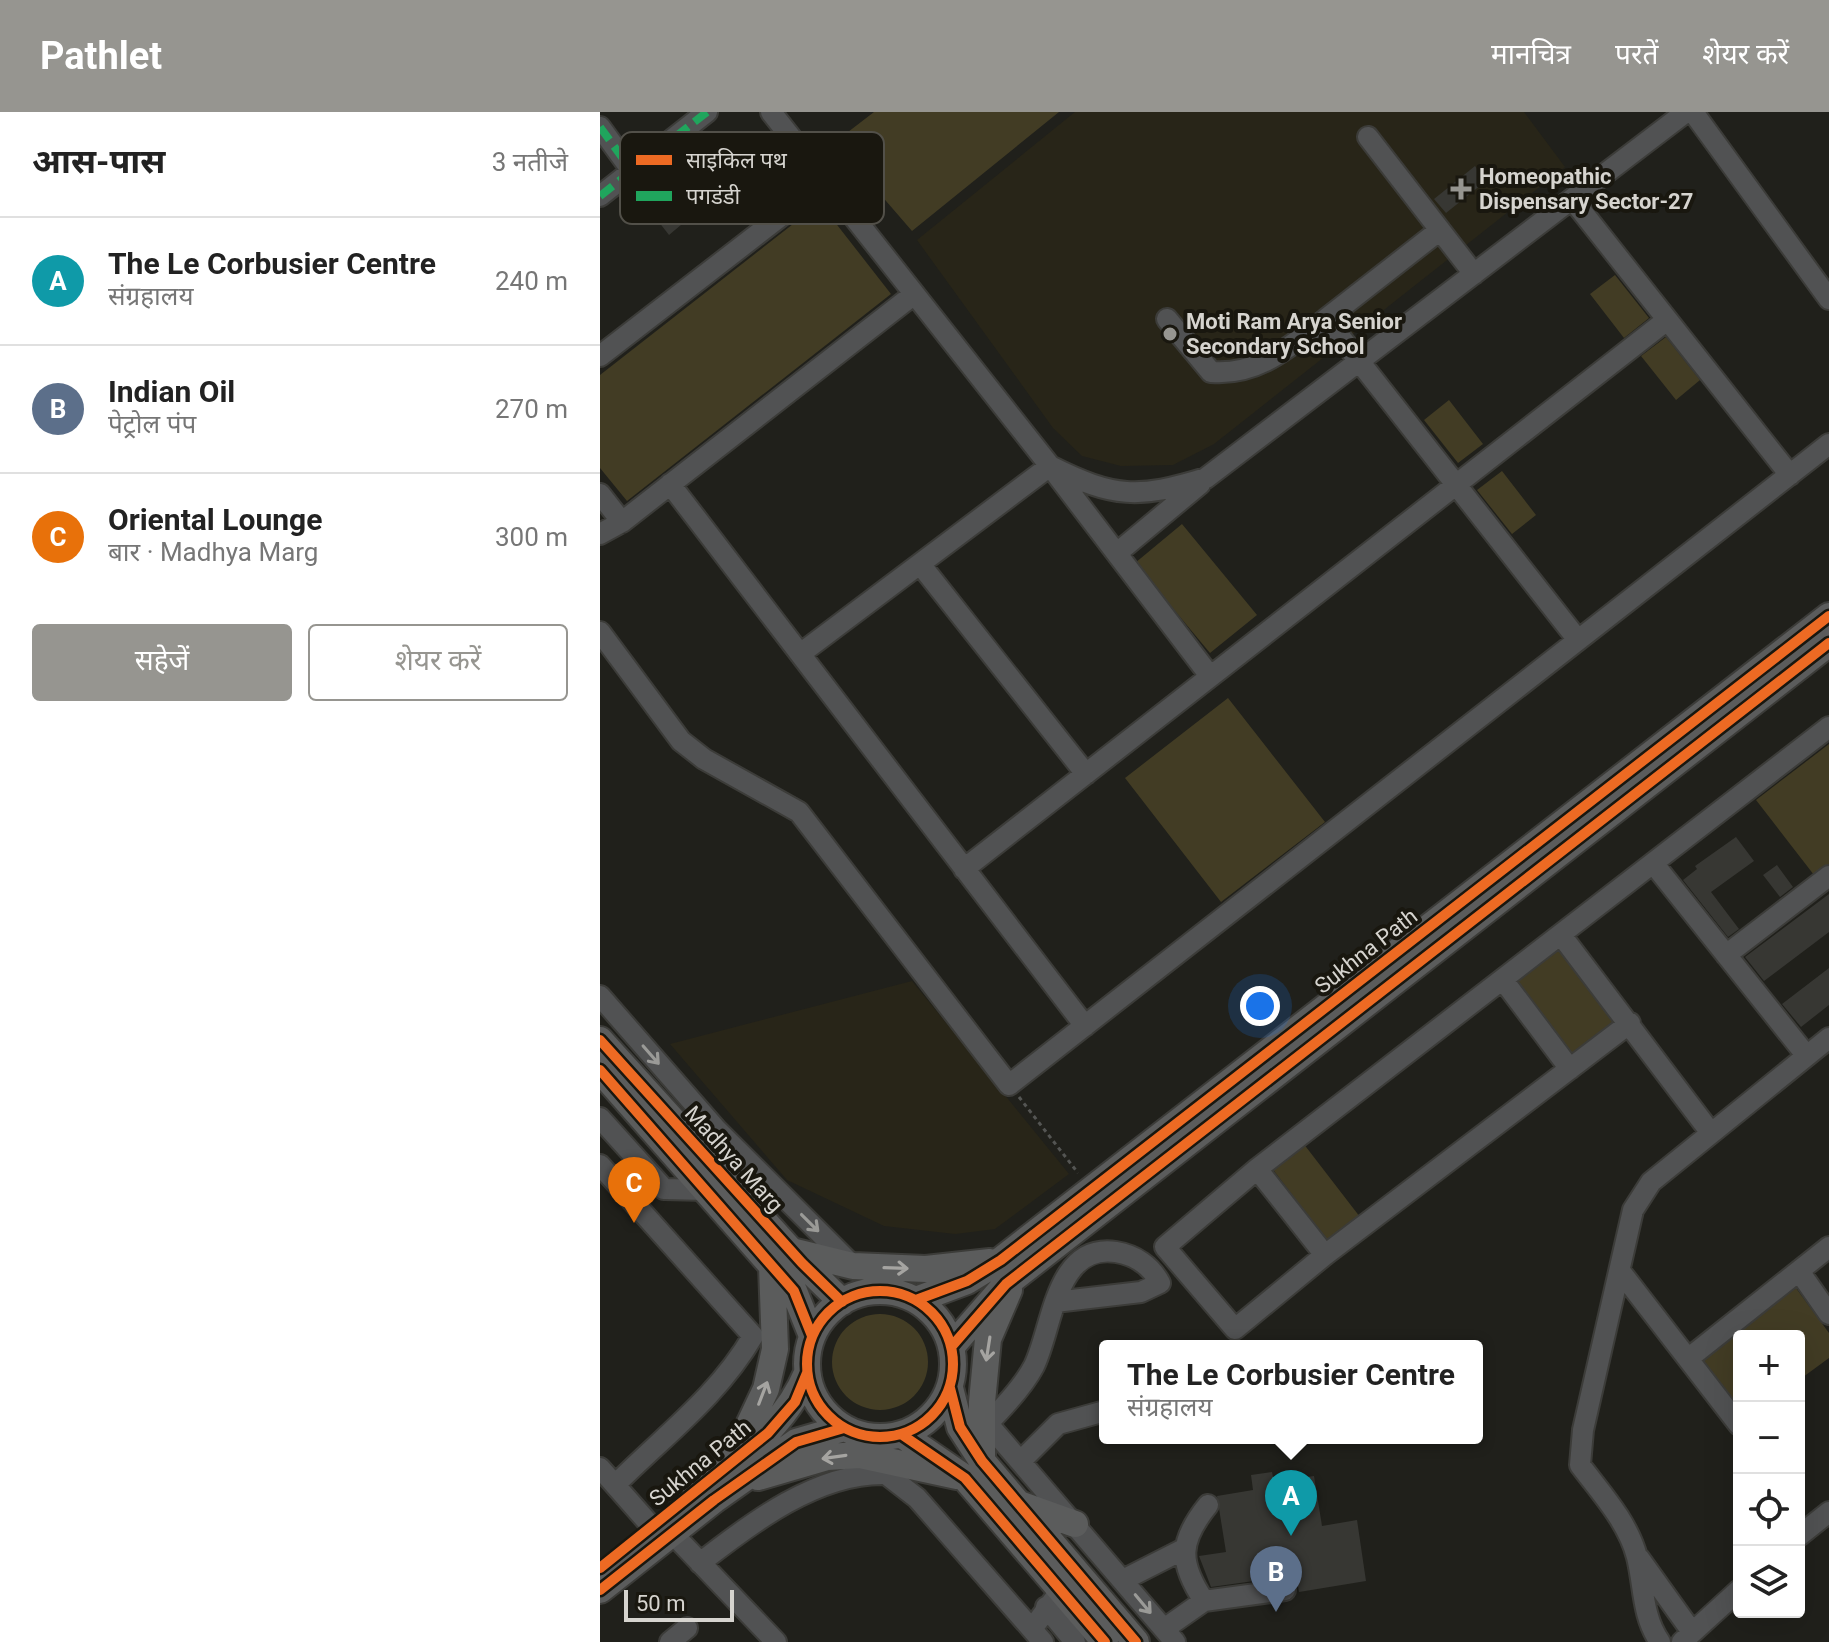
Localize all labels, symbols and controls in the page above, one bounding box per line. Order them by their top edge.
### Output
text: Pathlet [40,34,162,78]
text: मानचित्र [1491,38,1571,71]
text: परतें [1615,38,1658,71]
text: शेयर करें [1702,38,1789,71]
legend [620,132,884,224]
text: आस-पास [32,141,165,181]
text: 3 नतीजे [492,147,568,177]
text: साइकिल पथ [686,148,788,173]
place label: Homeopathic Dispensary Sector-27 [1479,164,1693,214]
marker: Homeopathic Dispensary Sector-27 [1450,178,1472,200]
text: पगडंडी [686,184,740,209]
text: The Le Corbusier Centre [108,246,436,281]
text: A [49,266,67,296]
text: 240 m [495,266,568,296]
text: संग्रहालय [108,281,194,311]
place label: Moti Ram Arya Senior Secondary School [1186,309,1402,359]
marker: Moti Ram Arya Senior Secondary School [1161,325,1179,343]
text: Indian Oil [108,374,235,409]
text: B [50,394,66,424]
text: 270 m [495,394,568,424]
text: पेट्रोल पंप [108,409,196,439]
text: Oriental Lounge [108,502,322,537]
text: C [49,522,67,552]
text: 300 m [495,522,568,552]
text: बार · Madhya Marg [108,537,318,567]
button: सहेजें [32,624,292,701]
button: शेयर करें [308,624,568,701]
street label: Sukhna Path [1310,903,1422,999]
your location [1240,986,1280,1026]
one-way arrow [642,1044,660,1064]
street label: Madhya Marg [680,1101,788,1217]
pin: C [608,1157,660,1223]
one-way arrow [801,1213,820,1233]
one-way arrow [882,1260,909,1275]
map controls [1733,1330,1805,1618]
button: + [1733,1330,1805,1402]
one-way arrow [980,1335,995,1361]
popup [1099,1340,1483,1444]
text: The Le Corbusier Centre [1127,1357,1455,1392]
one-way arrow [757,1381,771,1406]
text: संग्रहालय [1127,1392,1213,1422]
button: − [1733,1402,1805,1474]
street label: Sukhna Path [644,1415,756,1511]
one-way arrow [821,1450,847,1465]
pin: A [1265,1470,1317,1536]
button: locate [1733,1474,1805,1546]
pin: B [1250,1546,1302,1612]
button: layers [1733,1546,1805,1618]
scale bar [624,1586,734,1622]
text: 50 m [636,1591,685,1616]
one-way arrow [1134,1594,1152,1614]

